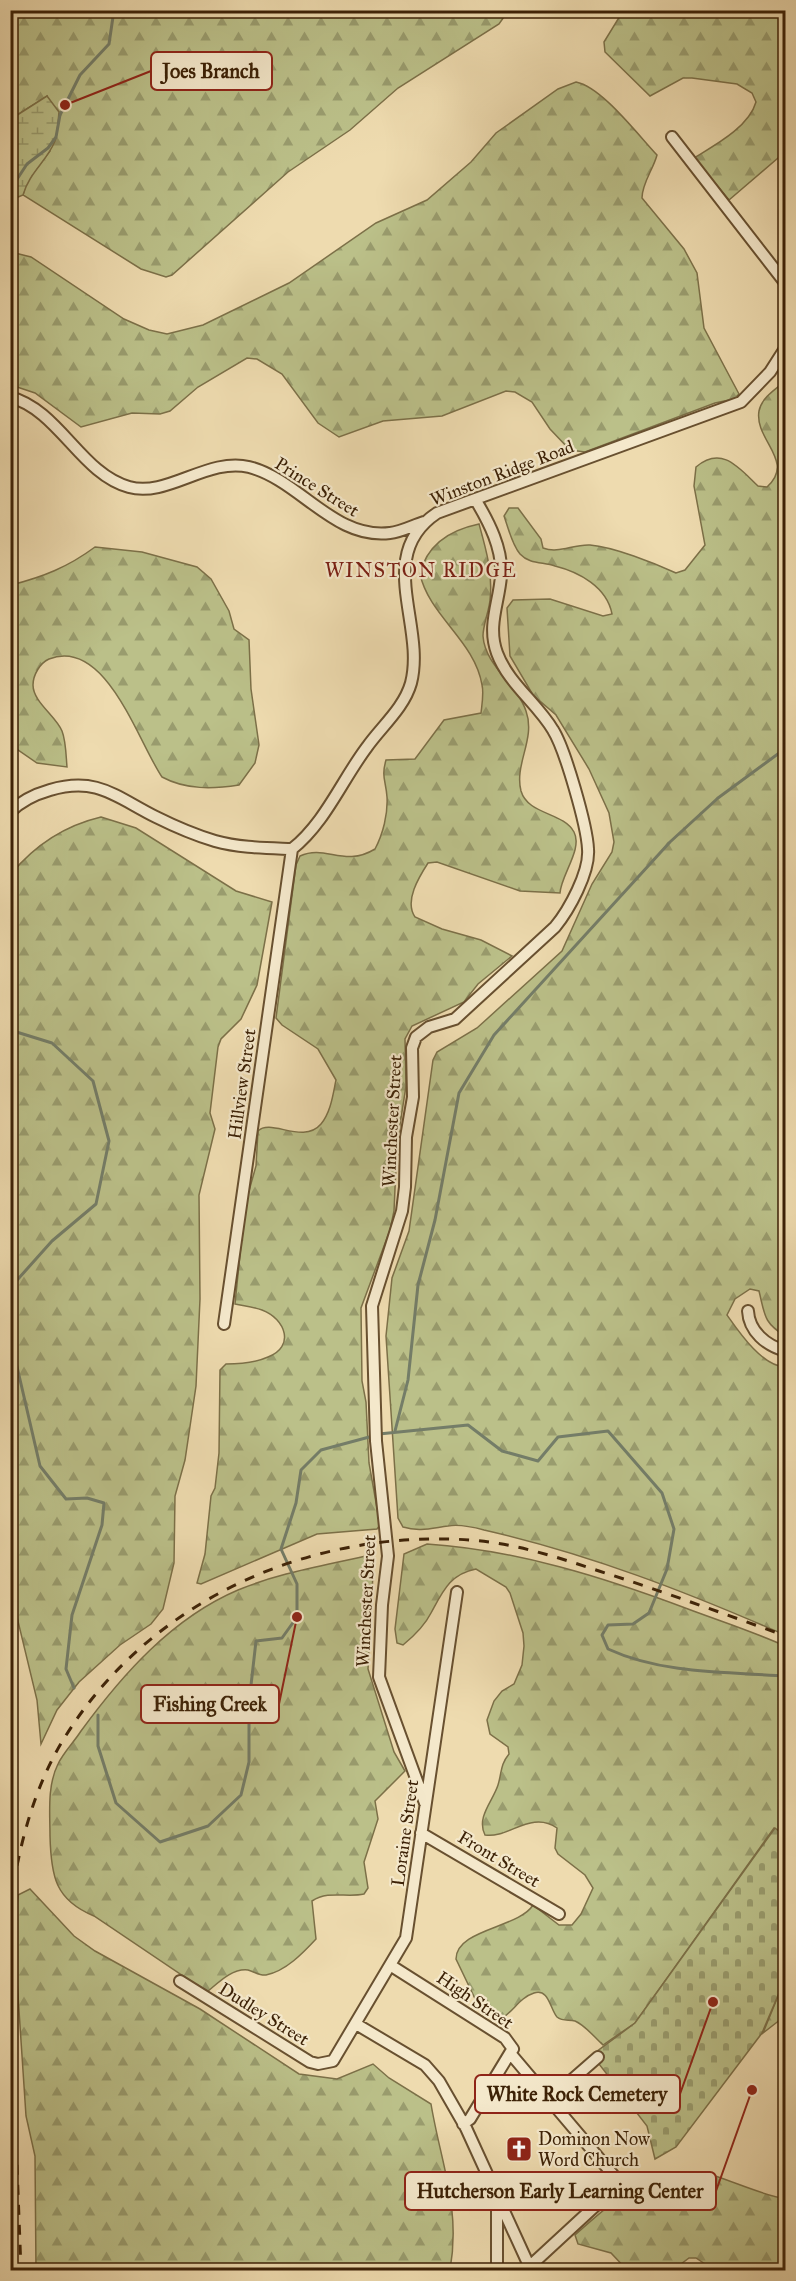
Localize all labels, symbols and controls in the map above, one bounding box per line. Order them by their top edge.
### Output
callout: Joes Branch [151,52,272,90]
text: Joes Branch [159,59,261,85]
street label: Winston Ridge Road [427,435,577,511]
street label: Prince Street [271,452,364,522]
district label: WINSTON RIDGE [325,558,517,582]
street label: Hillview Street [223,1027,261,1141]
street label: Winchester Street [378,1054,406,1188]
street label: Winchester Street [352,1534,380,1668]
callout: Fishing Creek [141,1685,279,1723]
text: Fishing Creek [153,1692,268,1717]
street label: Loraine Street [387,1778,423,1888]
street label: Front Street [454,1826,545,1892]
street label: High Street [432,1966,518,2035]
street label: Dudley Street [215,1978,314,2051]
callout: White Rock Cemetery [475,2075,680,2113]
text: White Rock Cemetery [487,2082,669,2107]
place label: Dominon Now Word Church [538,2128,650,2171]
church icon: Dominon Now Word Church [504,2134,534,2164]
callout: Hutcherson Early Learning Center [405,2172,716,2210]
text: Hutcherson Early Learning Center [416,2179,704,2204]

